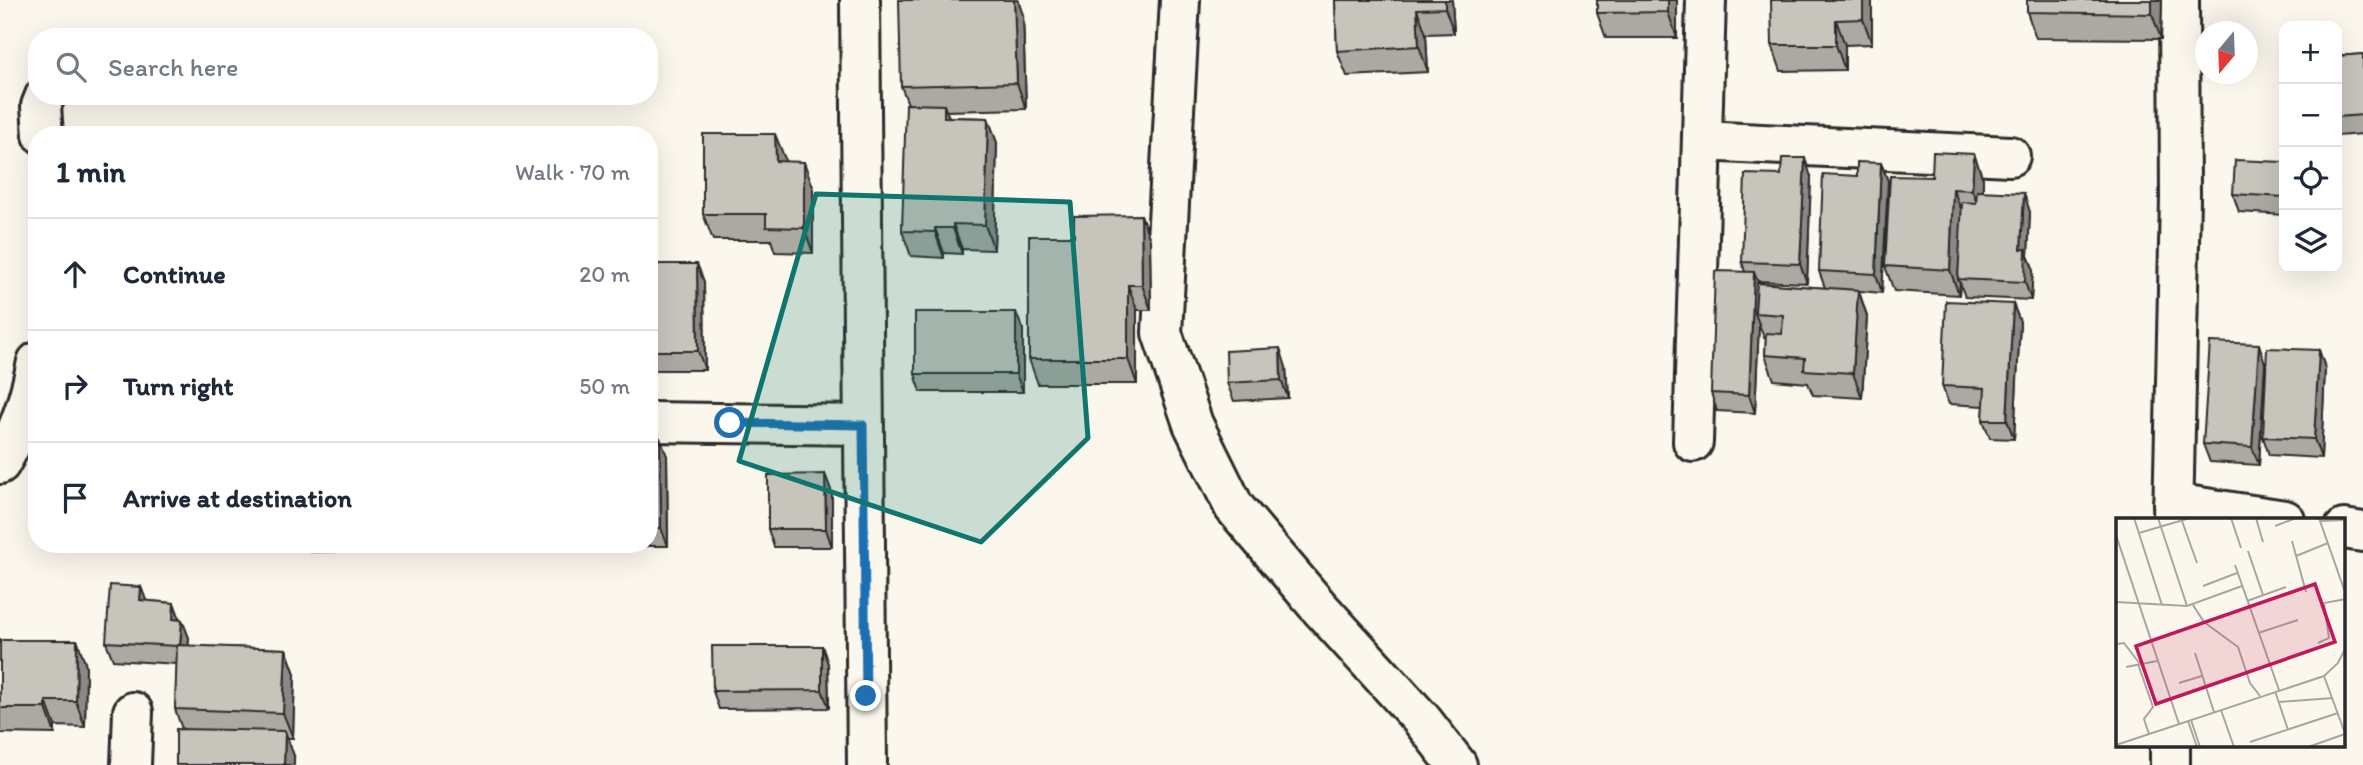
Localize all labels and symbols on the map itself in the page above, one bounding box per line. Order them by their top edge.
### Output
north arrow [2195,21,2258,84]
route start [714,407,745,438]
inset map [2116,518,2346,748]
route end [850,680,881,711]

